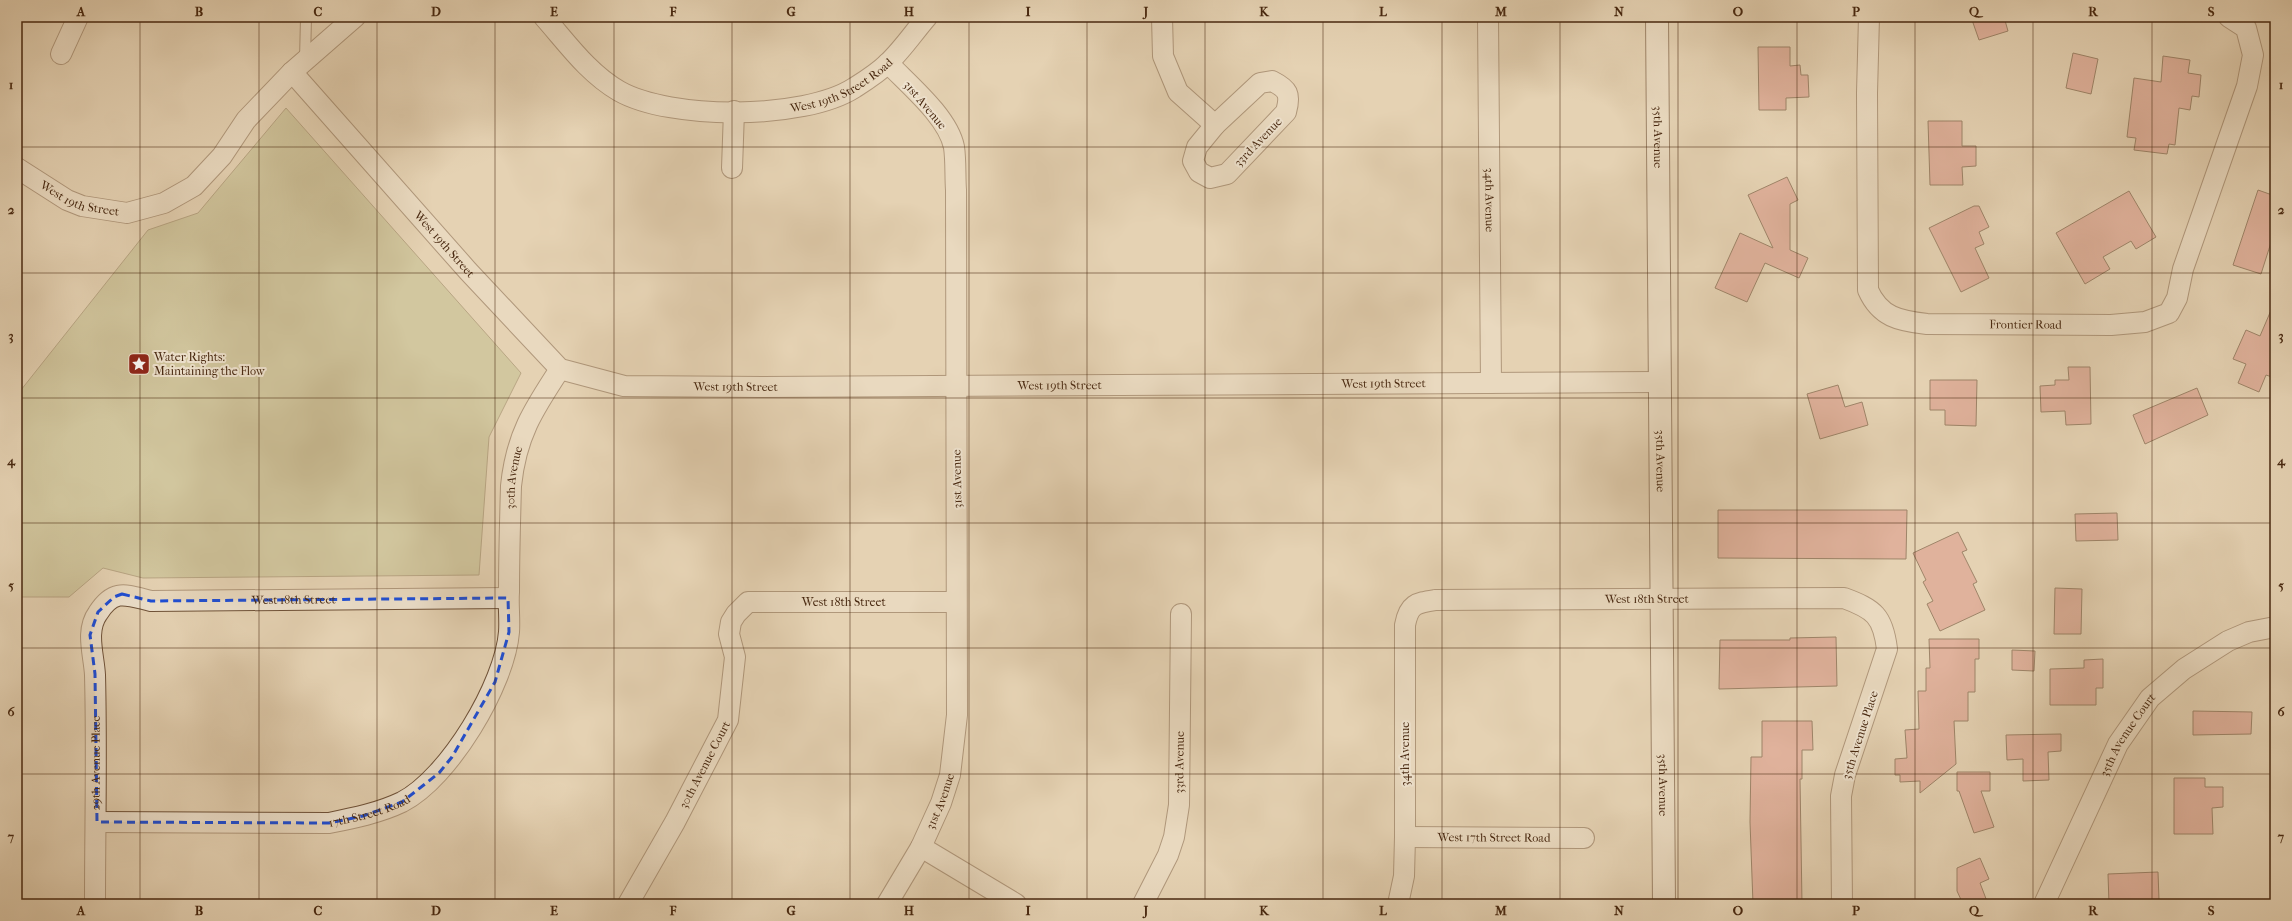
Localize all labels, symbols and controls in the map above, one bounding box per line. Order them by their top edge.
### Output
text: A [76,4,86,19]
text: B [195,4,204,19]
text: C [314,4,323,19]
text: D [431,4,441,19]
text: E [550,4,558,19]
text: F [669,4,677,19]
text: G [786,4,796,19]
text: H [904,4,915,19]
text: I [1025,4,1031,19]
text: J [1142,4,1149,20]
text: K [1259,4,1270,19]
text: L [1379,4,1388,19]
text: M [1494,4,1507,19]
text: N [1614,4,1624,19]
text: O [1733,4,1743,19]
text: P [1852,4,1860,19]
text: Q [1969,4,1984,19]
text: R [2088,4,2099,19]
text: S [2208,4,2215,19]
street label: West 19th Street Road [788,55,896,115]
text: 1 [9,77,14,92]
text: 1 [2279,77,2284,92]
street label: 31st Avenue [901,78,949,132]
street label: 35th Avenue [1651,106,1665,168]
street label: 33rd Avenue [1231,115,1285,169]
street label: 34th Avenue [1482,168,1497,232]
street label: West 19th Street [37,177,121,219]
text: 2 [8,202,15,217]
text: 2 [2278,202,2285,217]
street label: West 19th Street [411,207,478,281]
street label: Frontier Road [1989,317,2062,332]
text: 3 [8,328,14,344]
text: 3 [2278,328,2284,344]
place label: Water Rights: Maintaining the Flow [153,350,266,378]
place icon: Water Rights: Maintaining the Flow [126,351,152,377]
street label: West 19th Street [1341,376,1427,391]
street label: West 19th Street [1017,378,1103,393]
street label: West 19th Street [693,379,779,394]
street label: 35th Avenue [1653,430,1668,492]
street label: 30th Avenue [503,444,525,510]
street label: 31st Avenue [949,449,965,509]
text: 4 [6,453,16,469]
text: 4 [2276,453,2286,469]
text: 5 [8,578,14,593]
text: 5 [2278,578,2284,593]
street label: West 18th Street [251,592,336,607]
street label: West 18th Street [1604,592,1690,606]
street label: West 18th Street [801,595,886,609]
street label: 35th Avenue Place [1839,689,1881,781]
street label: 35th Avenue Court [2097,689,2158,779]
text: 6 [7,704,15,719]
text: 6 [2277,704,2285,719]
street label: 29th Avenue Place [89,715,103,811]
street label: 30th Avenue Court [676,718,734,811]
street label: 34th Avenue [1398,722,1412,786]
street label: 33rd Avenue [1172,731,1187,794]
street label: 35th Avenue [1656,754,1670,816]
street label: 31st Avenue [923,771,957,832]
street label: 17th Street Road [327,792,413,830]
text: 7 [7,829,15,844]
text: 7 [2277,829,2285,844]
street label: West 17th Street Road [1436,830,1551,845]
text: A [76,903,86,918]
text: B [195,903,204,918]
text: C [314,903,323,918]
text: D [431,903,441,918]
text: E [550,903,558,918]
text: F [669,903,677,918]
text: G [786,903,796,918]
text: H [904,903,915,918]
text: I [1025,903,1031,918]
text: J [1142,903,1149,919]
text: K [1259,903,1270,918]
text: L [1379,903,1388,918]
text: M [1494,903,1507,918]
text: N [1614,903,1624,918]
text: O [1733,903,1743,918]
text: P [1852,903,1860,918]
text: Q [1969,903,1984,918]
text: R [2088,903,2099,918]
text: S [2208,903,2215,918]

